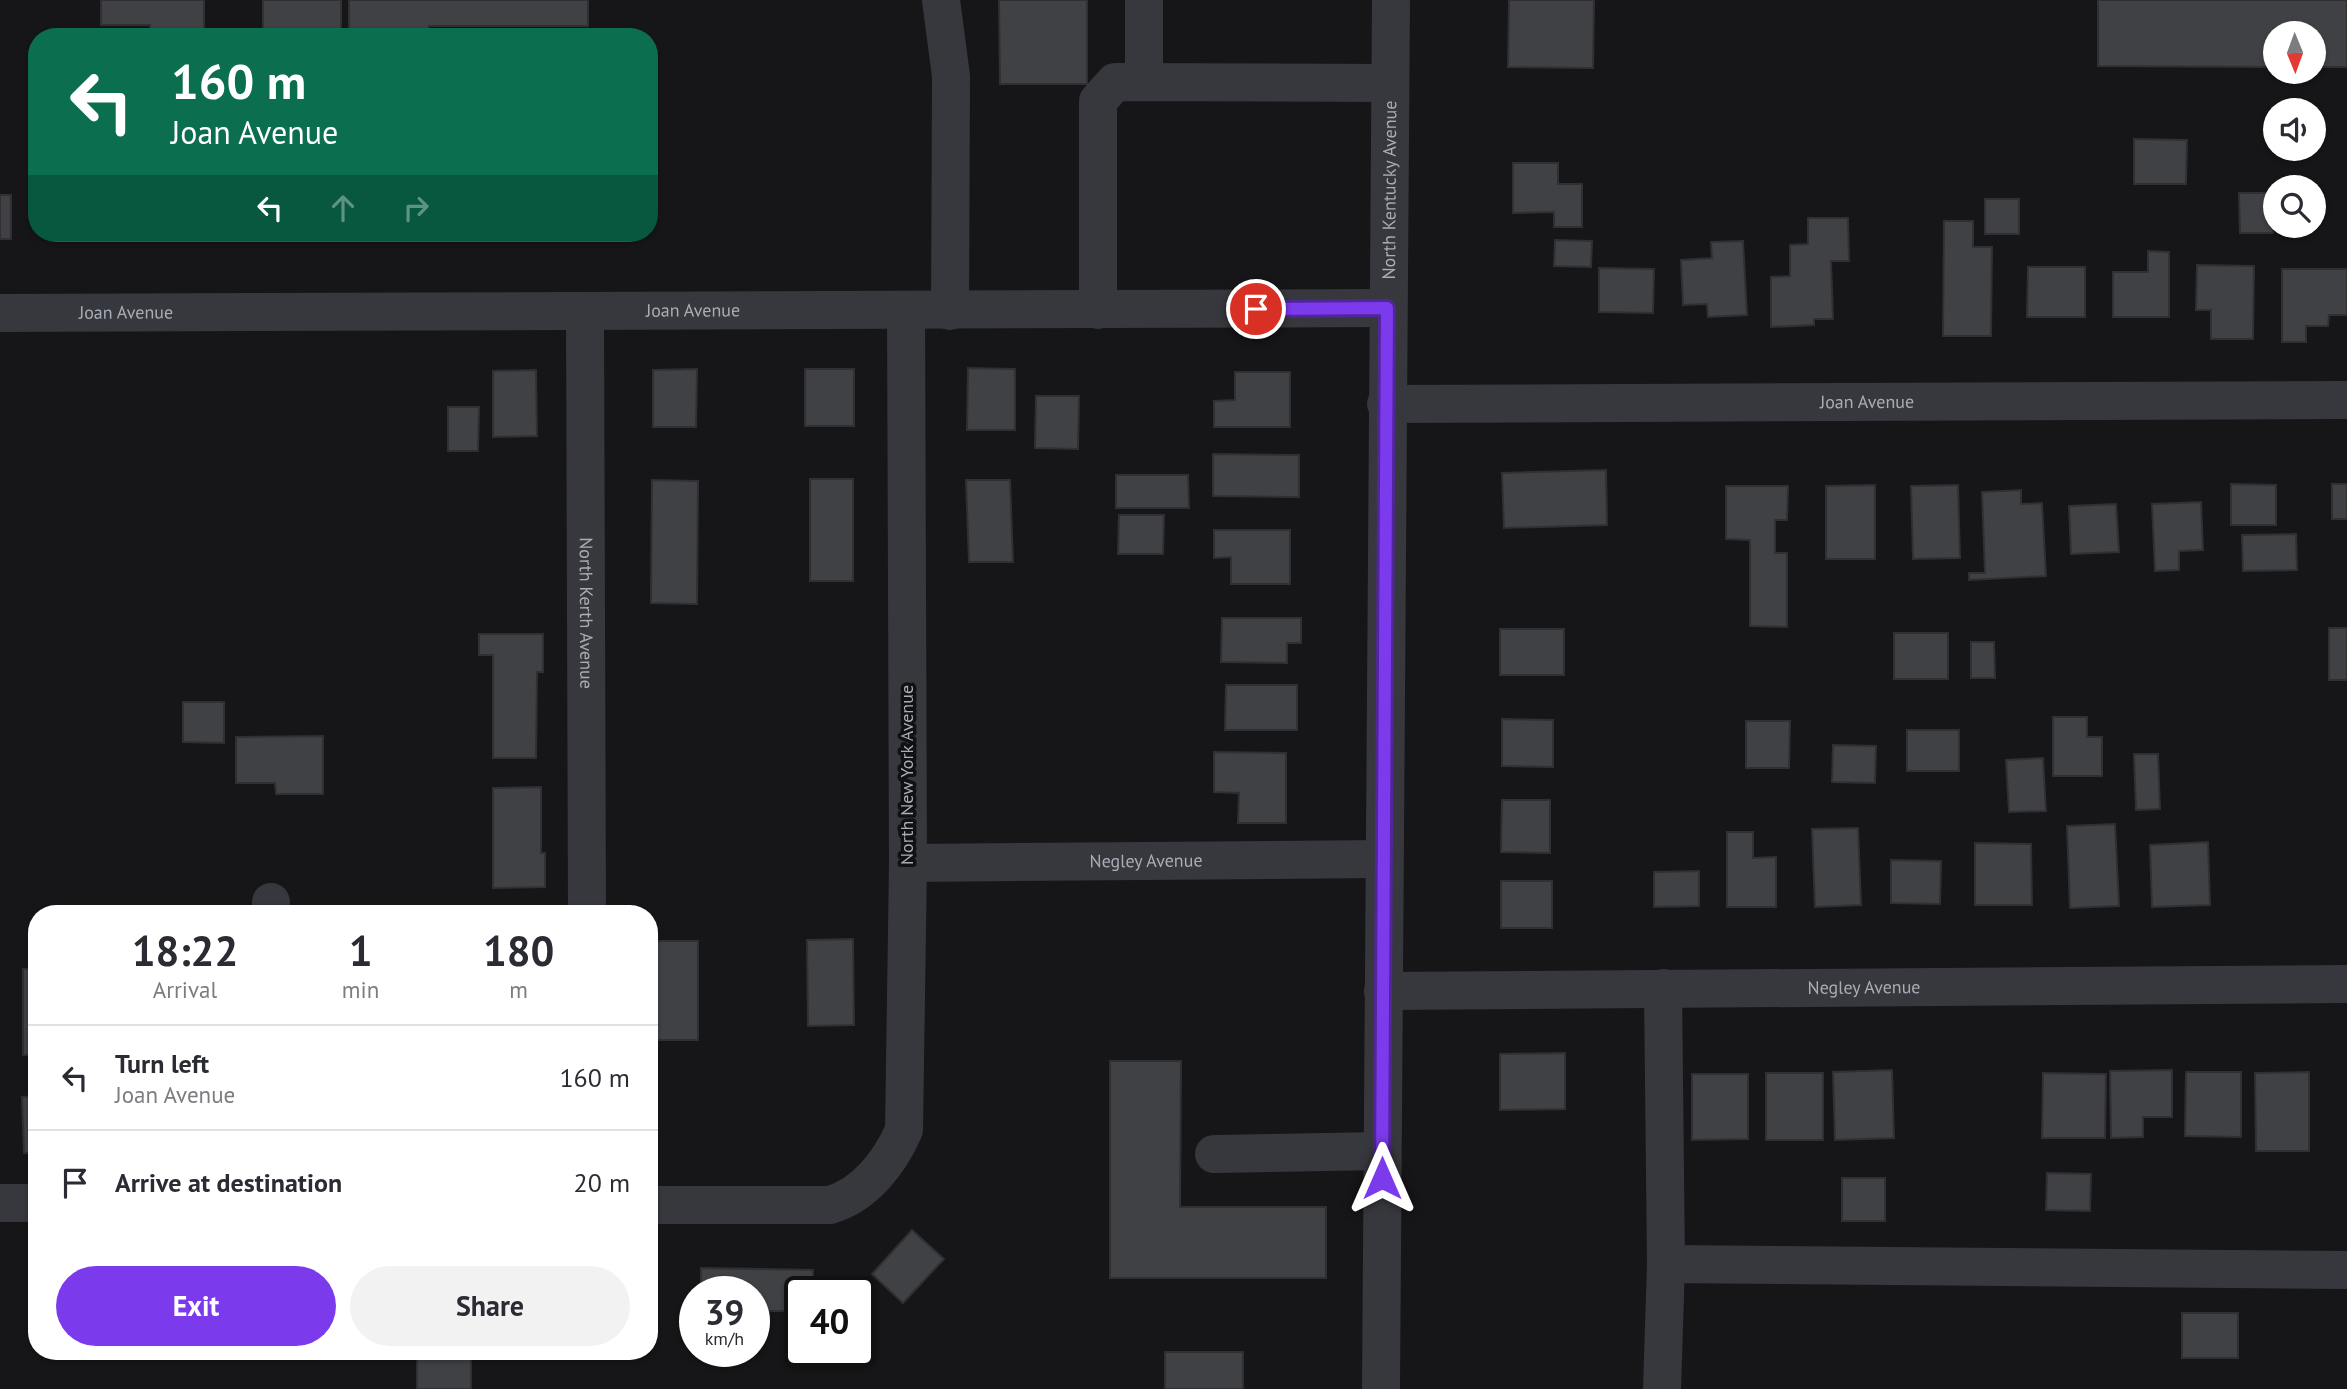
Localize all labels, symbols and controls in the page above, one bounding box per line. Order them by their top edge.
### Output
north arrow [2263,21,2326,84]
map controls [2263,21,2326,238]
text: 160 m [171,49,306,113]
icon: left [56,56,147,147]
button: sound [2263,98,2326,161]
street label: North Kentucky Avenue [1377,100,1401,280]
text: Joan Avenue [171,111,338,153]
button: search [2263,175,2326,238]
icon: left [251,189,289,227]
icon: ahead [324,189,362,227]
icon: right [397,189,435,227]
pin [1226,279,1286,339]
icon: arrive [1237,290,1275,328]
street label: Joan Avenue [645,298,740,322]
street label: Joan Avenue [78,300,173,324]
street label: Joan Avenue [1819,390,1914,413]
street label: North Kerth Avenue [575,537,598,689]
street label: North New York Avenue [895,685,918,865]
street label: Negley Avenue [1089,849,1203,872]
text: 18:22 [132,923,238,978]
text: 1 [349,923,372,978]
text: 180 [483,923,554,978]
text: Arrival [153,975,217,1004]
text: min [342,975,379,1004]
text: m [509,975,528,1004]
street label: Negley Avenue [1807,975,1921,999]
text: Turn left [115,1047,209,1080]
icon: left [56,1059,94,1097]
text: 160 m [559,1061,630,1094]
text: Joan Avenue [115,1080,235,1109]
position arrow [1345,1141,1419,1215]
icon: arrive [56,1164,94,1202]
text: Arrive at destination [115,1166,342,1199]
text: 20 m [574,1166,630,1199]
button: Exit [56,1266,336,1346]
button: Share [350,1266,630,1346]
speed limit sign: 40 [784,1276,875,1367]
text: 39 [705,1289,744,1335]
text: km/h [705,1327,744,1350]

